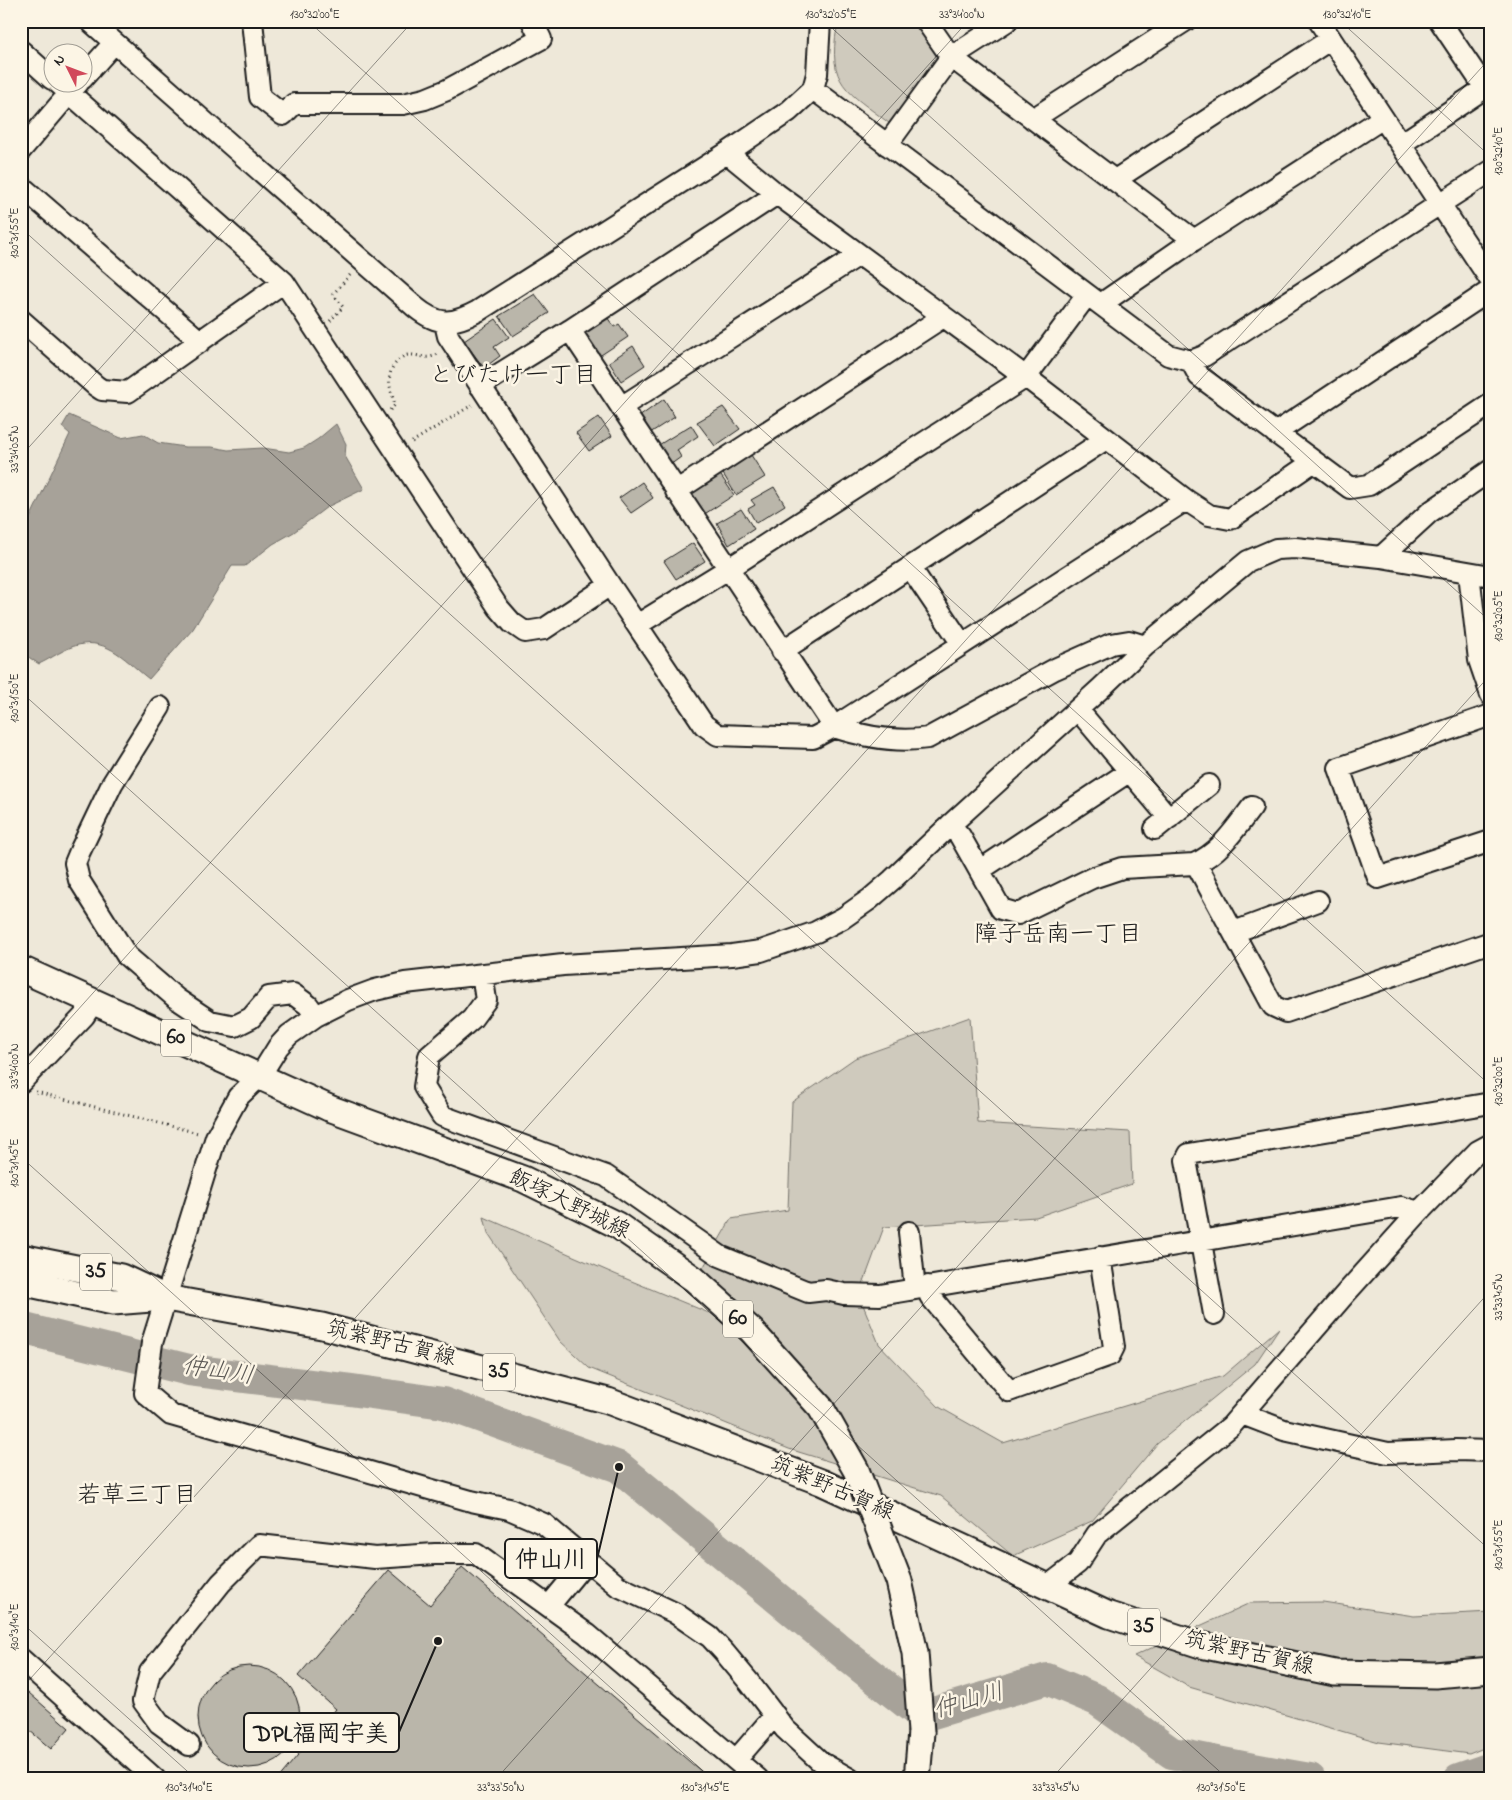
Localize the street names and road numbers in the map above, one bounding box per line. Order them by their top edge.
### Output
road number: 60 [161,1020,191,1056]
street label: 飯塚大野城線 [503,1162,635,1248]
road number: 35 [80,1254,112,1290]
road number: 60 [723,1300,753,1338]
street label: 筑紫野古賀線 [323,1313,459,1375]
road number: 35 [483,1354,515,1390]
street label: 筑紫野古賀線 [765,1448,899,1530]
road number: 35 [1128,1608,1160,1645]
street label: 筑紫野古賀線 [1181,1624,1317,1684]

